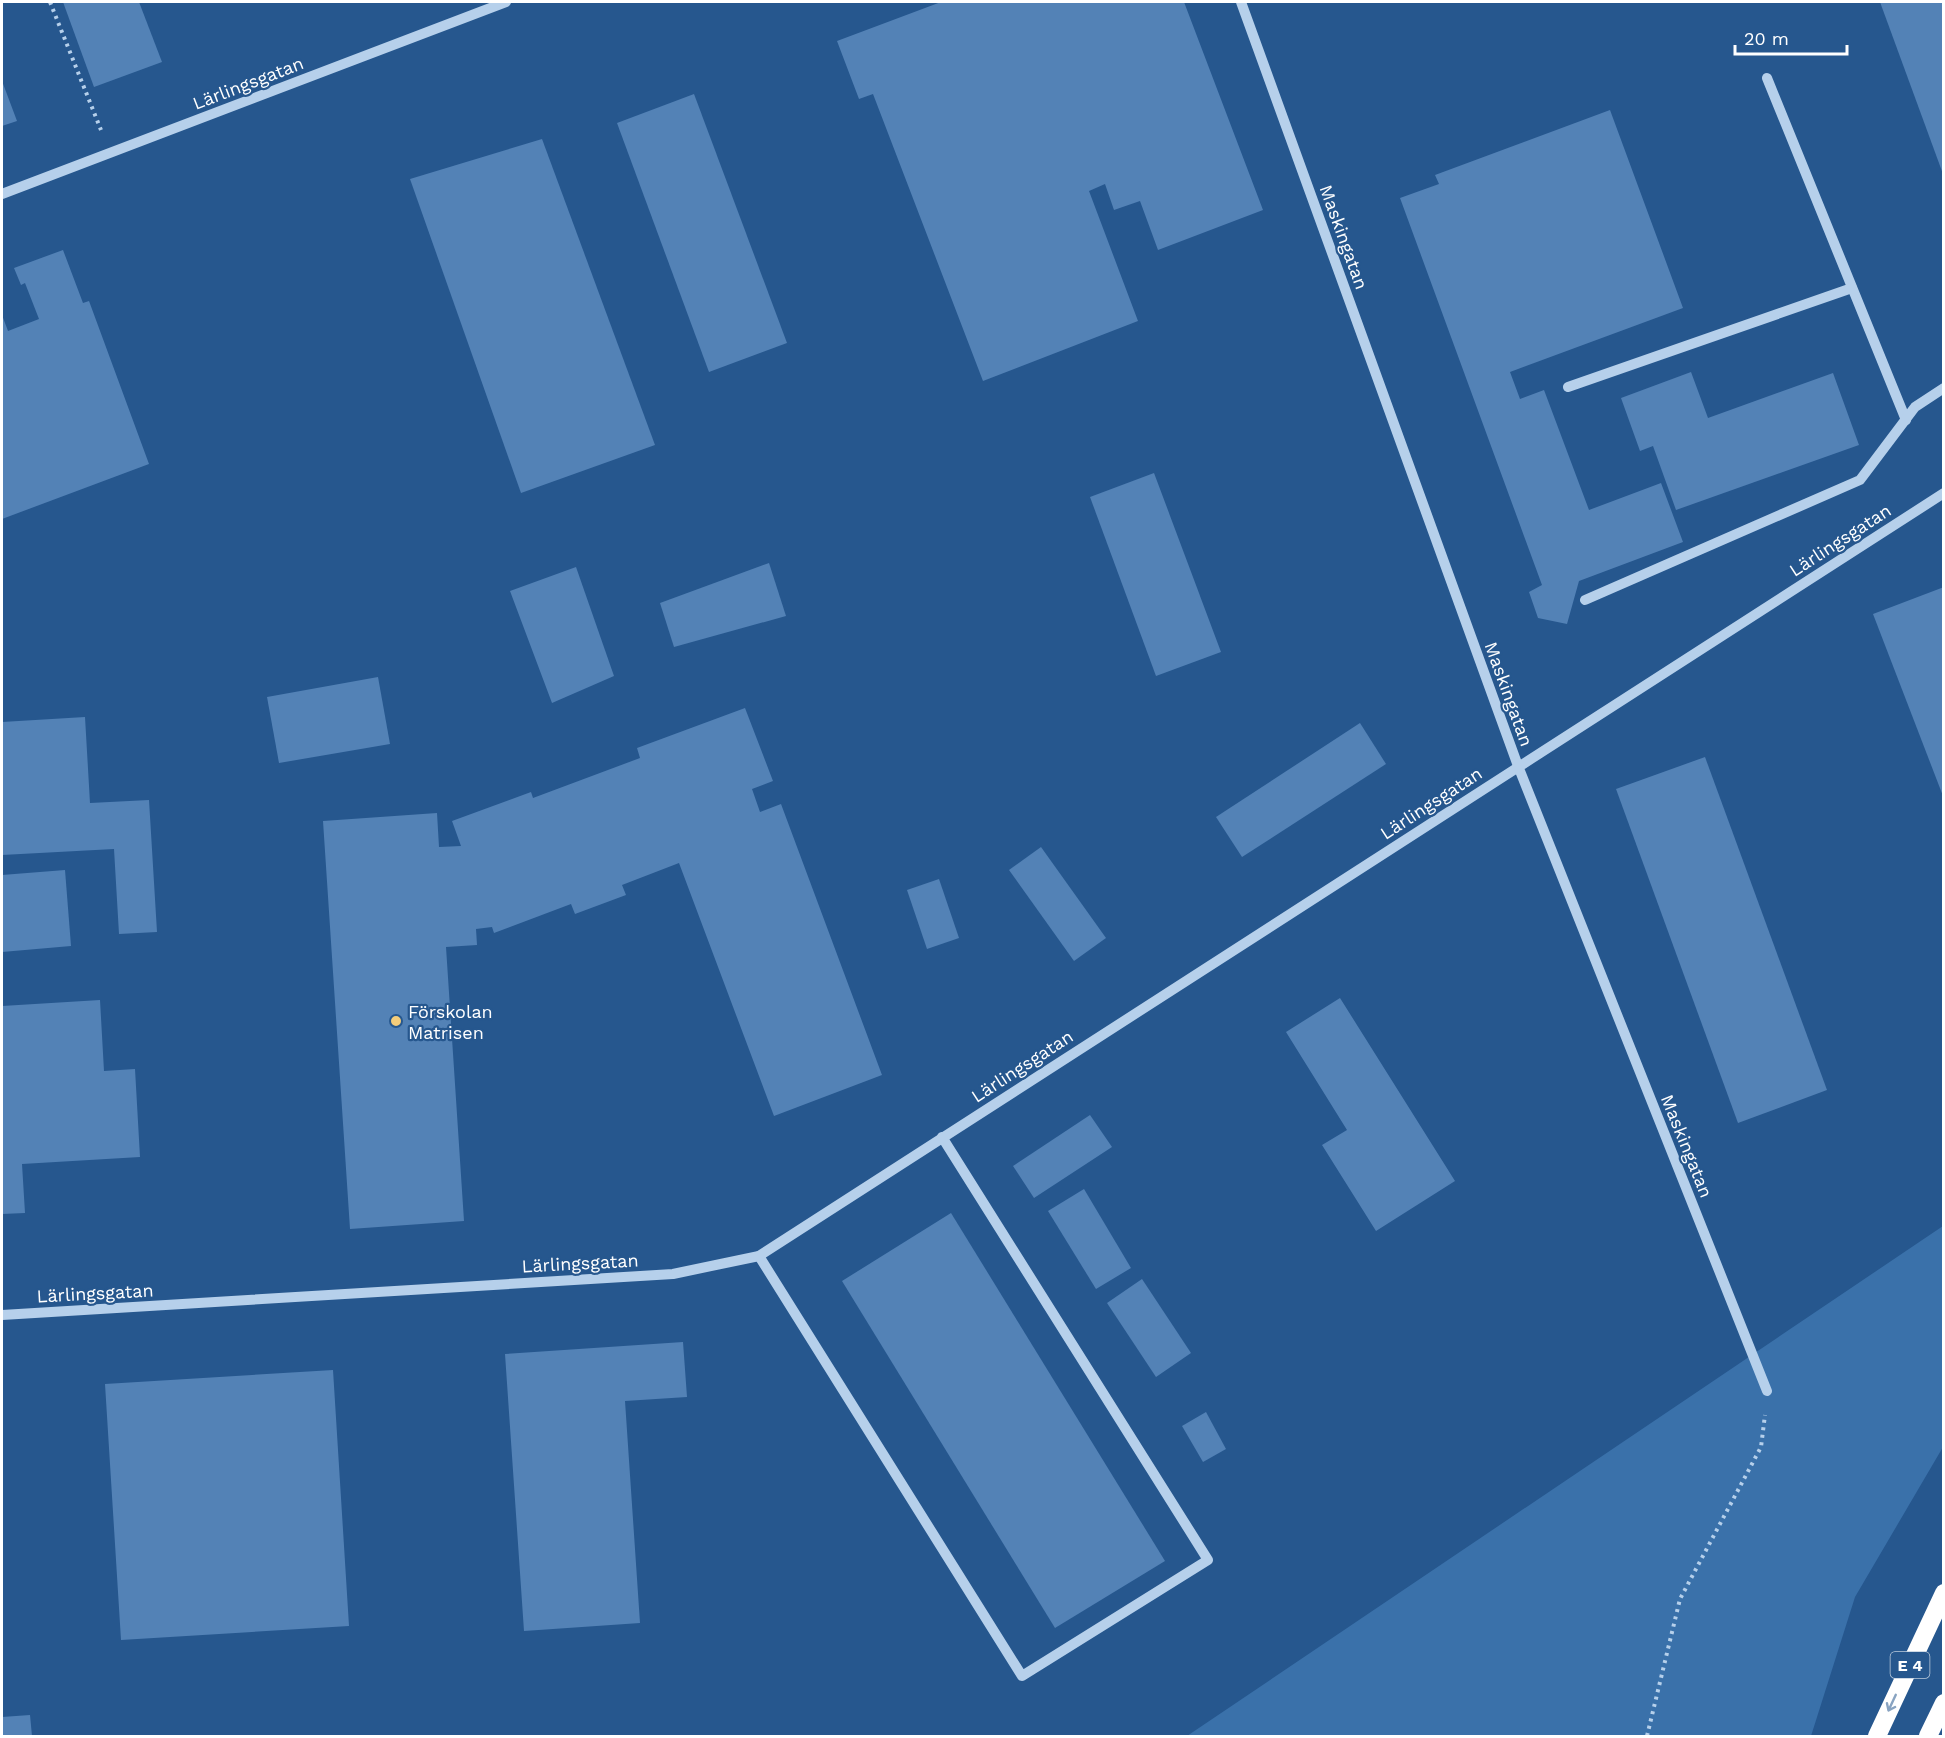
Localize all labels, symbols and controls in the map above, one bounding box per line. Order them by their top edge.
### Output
scale bar [1735,18,1848,56]
text: 20 m [1744,28,1789,49]
street label: Lärlingsgatan [190,52,306,114]
street label: Maskingatan [1315,182,1373,292]
street label: Lärlingsgatan [1785,499,1895,581]
street label: Maskingatan [1480,639,1538,749]
street label: Lärlingsgatan [1376,762,1486,844]
place label: Förskolan Matrisen [408,1001,493,1043]
marker: Förskolan Matrisen [389,1014,403,1028]
street label: Lärlingsgatan [967,1025,1077,1107]
street label: Maskingatan [1657,1091,1717,1201]
street label: Lärlingsgatan [521,1249,639,1277]
street label: Lärlingsgatan [36,1279,154,1307]
road number: E 4 [1890,1652,1930,1678]
one-way arrow [1885,1693,1897,1711]

